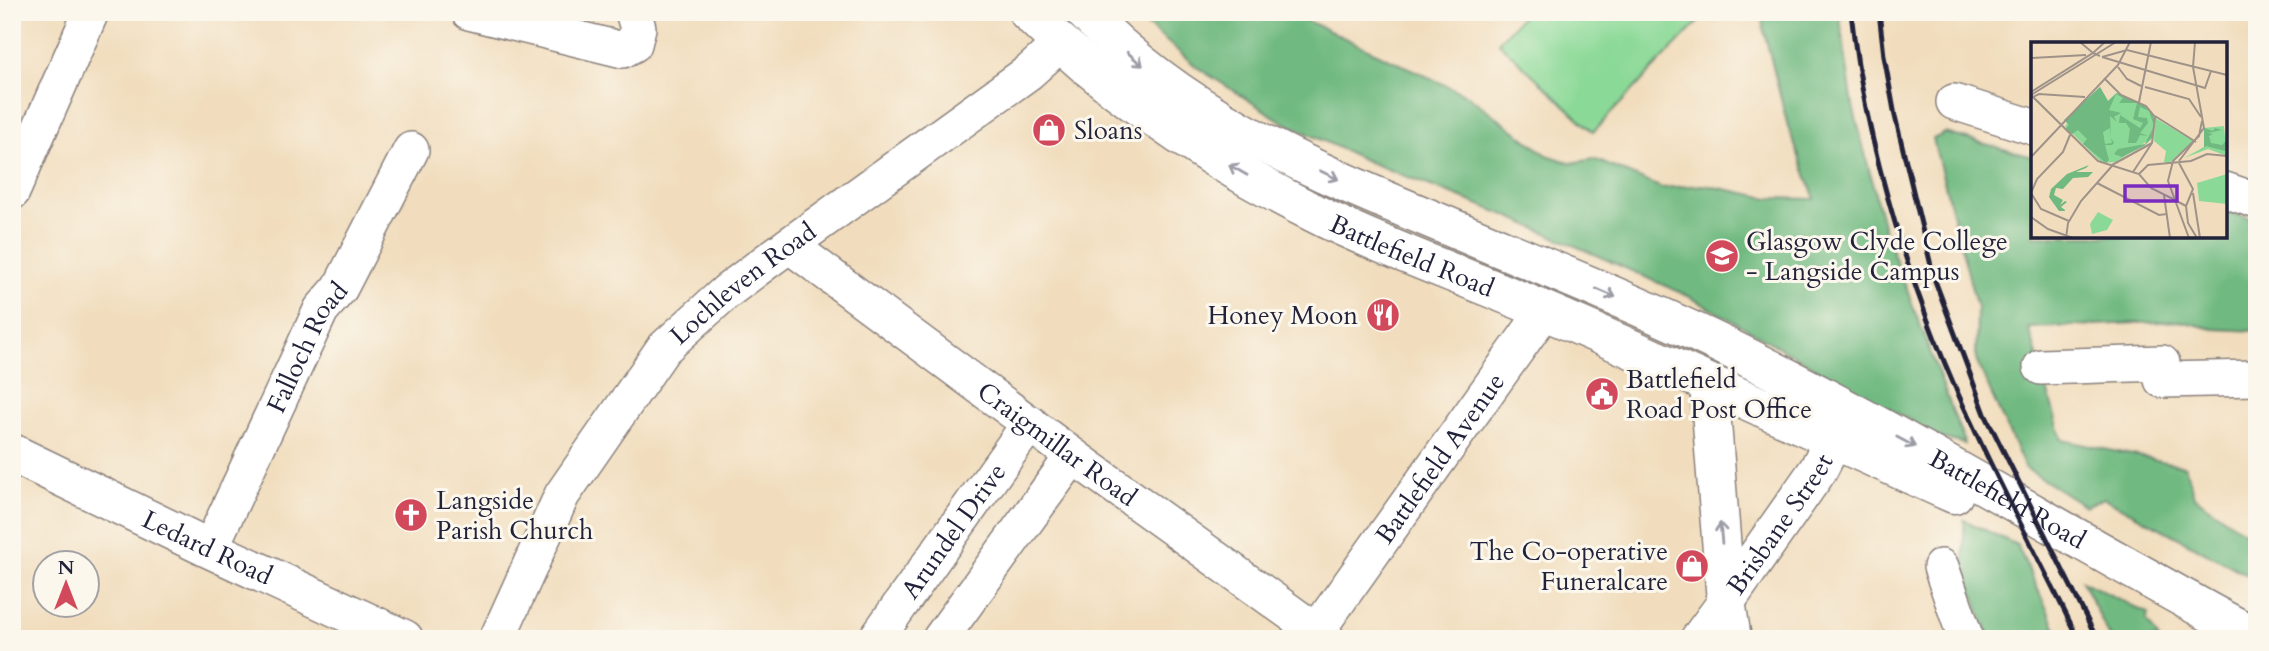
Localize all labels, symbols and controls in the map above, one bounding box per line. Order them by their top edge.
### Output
inset map [2031,42,2227,238]
one-way arrow [1125,51,1143,67]
shop icon: Sloans [1030,111,1068,149]
place label: Sloans [1074,113,1142,148]
one-way arrow [1228,163,1248,177]
one-way arrow [1318,169,1339,182]
street label: Battlefield Road [1324,206,1500,305]
street label: Lochleven Road [662,214,823,352]
place label: Glasgow Clyde College - Langside Campus [1746,224,2008,289]
school or university icon: Glasgow Clyde College - Langside Campus [1703,237,1741,275]
street label: Falloch Road [258,274,355,418]
one-way arrow [1595,287,1616,300]
restaurant icon: Honey Moon [1364,296,1402,334]
place label: Honey Moon [1208,298,1358,333]
place label: Battlefield Road Post Office [1626,362,1812,427]
street label: Battlefield Avenue [1367,366,1512,551]
street label: Craigmillar Road [970,373,1144,514]
public building icon: Battlefield Road Post Office [1583,375,1621,413]
one-way arrow [1895,436,1916,449]
street label: Battlefield Road [1923,440,2092,557]
street label: Brisbane Street [1718,448,1841,601]
street label: Arundel Drive [893,456,1014,606]
place label: Langside Parish Church [436,483,593,548]
church icon: Langside Parish Church [392,496,430,534]
street label: Ledard Road [137,501,278,593]
one-way arrow [1714,522,1727,545]
place label: The Co-operative Funeralcare [1469,534,1668,599]
shop icon: The Co-operative Funeralcare [1673,547,1711,585]
north arrow [32,550,102,620]
text: N [58,555,75,581]

